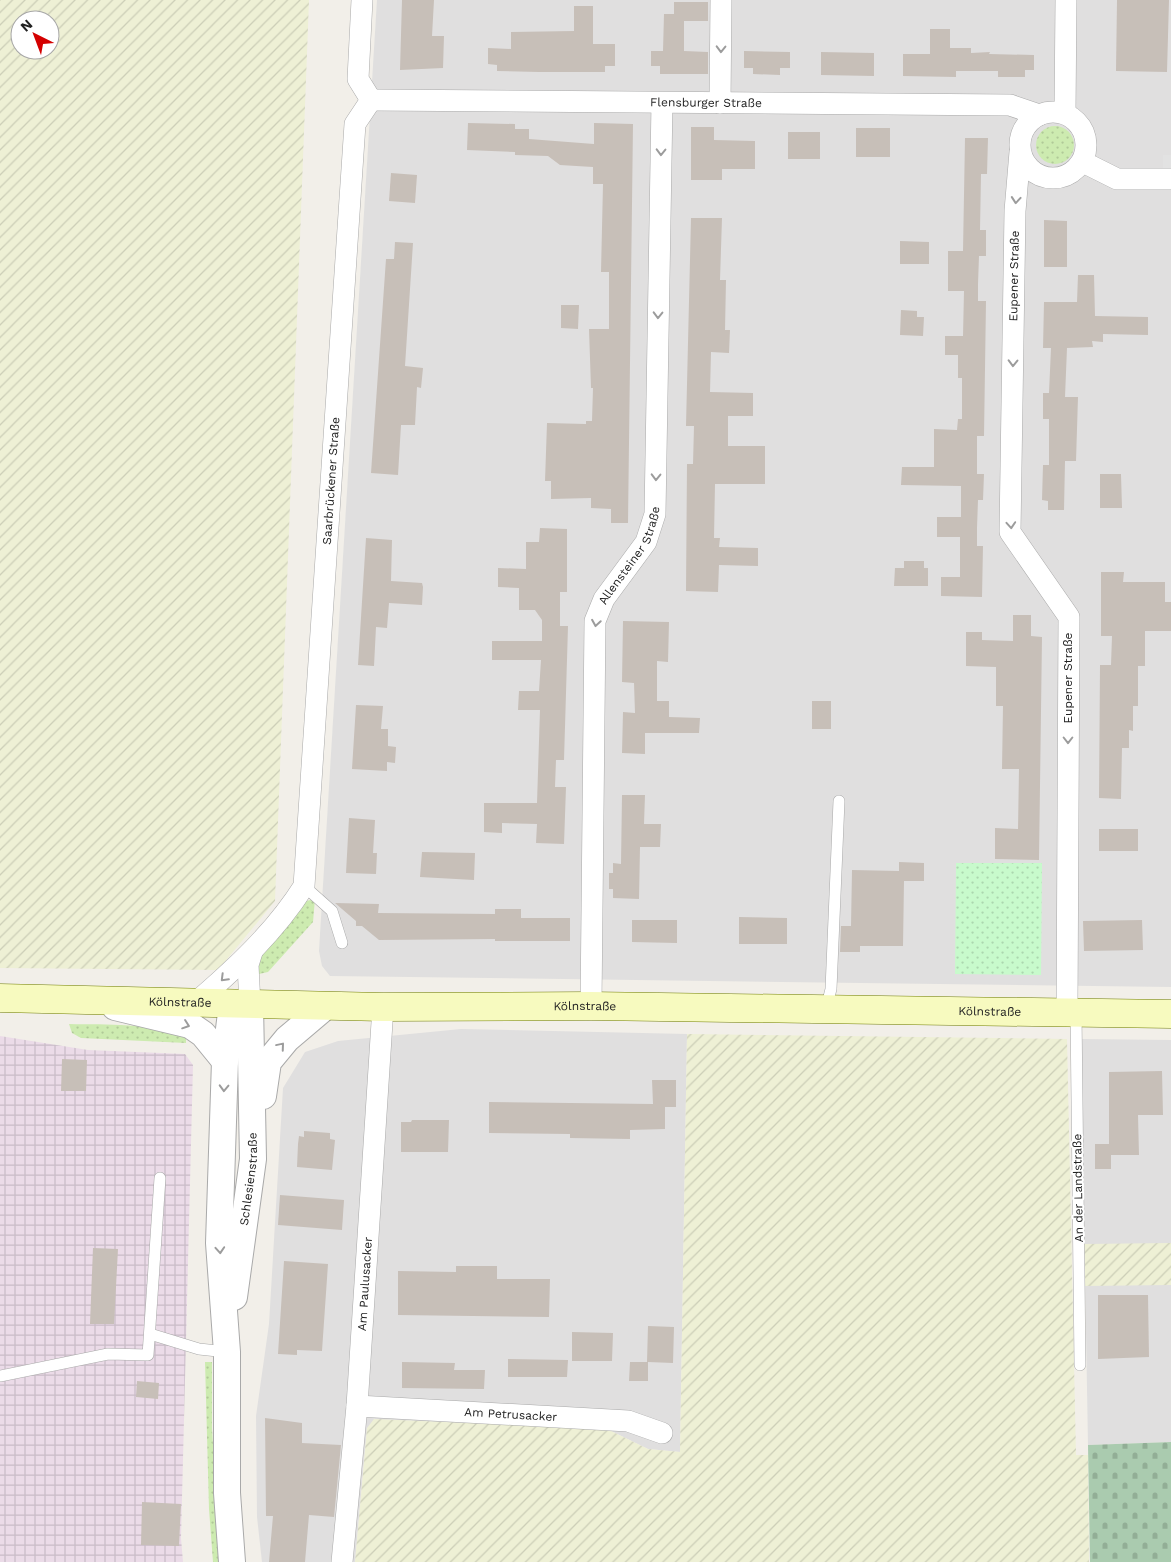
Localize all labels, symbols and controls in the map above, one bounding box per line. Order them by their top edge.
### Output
north arrow [10,10,60,60]
text: N [17,16,36,35]
one-way arrow [716,45,726,53]
street label: Flensburger Straße [650,95,762,110]
one-way arrow [656,148,666,156]
one-way arrow [1011,197,1022,205]
street label: Eupener Straße [1006,230,1022,322]
one-way arrow [653,311,664,319]
one-way arrow [1008,360,1018,367]
street label: Saarbrückener Straße [320,417,342,545]
one-way arrow [651,474,661,481]
street label: Allensteiner Straße [596,506,662,606]
one-way arrow [1005,522,1016,530]
one-way arrow [592,619,602,628]
street label: Eupener Straße [1061,632,1075,723]
one-way arrow [1063,736,1073,744]
one-way arrow [220,972,229,981]
street label: Kölnstraße [148,994,212,1010]
street label: Kölnstraße [553,999,617,1013]
street label: Kölnstraße [958,1004,1021,1019]
one-way arrow [181,1019,190,1029]
one-way arrow [276,1043,284,1052]
one-way arrow [219,1084,229,1092]
street label: Schlesienstraße [237,1132,260,1226]
street label: An der Landstraße [1070,1133,1086,1242]
street label: Am Paulusacker [355,1236,375,1332]
one-way arrow [214,1246,225,1254]
street label: Am Petrusacker [464,1405,558,1424]

